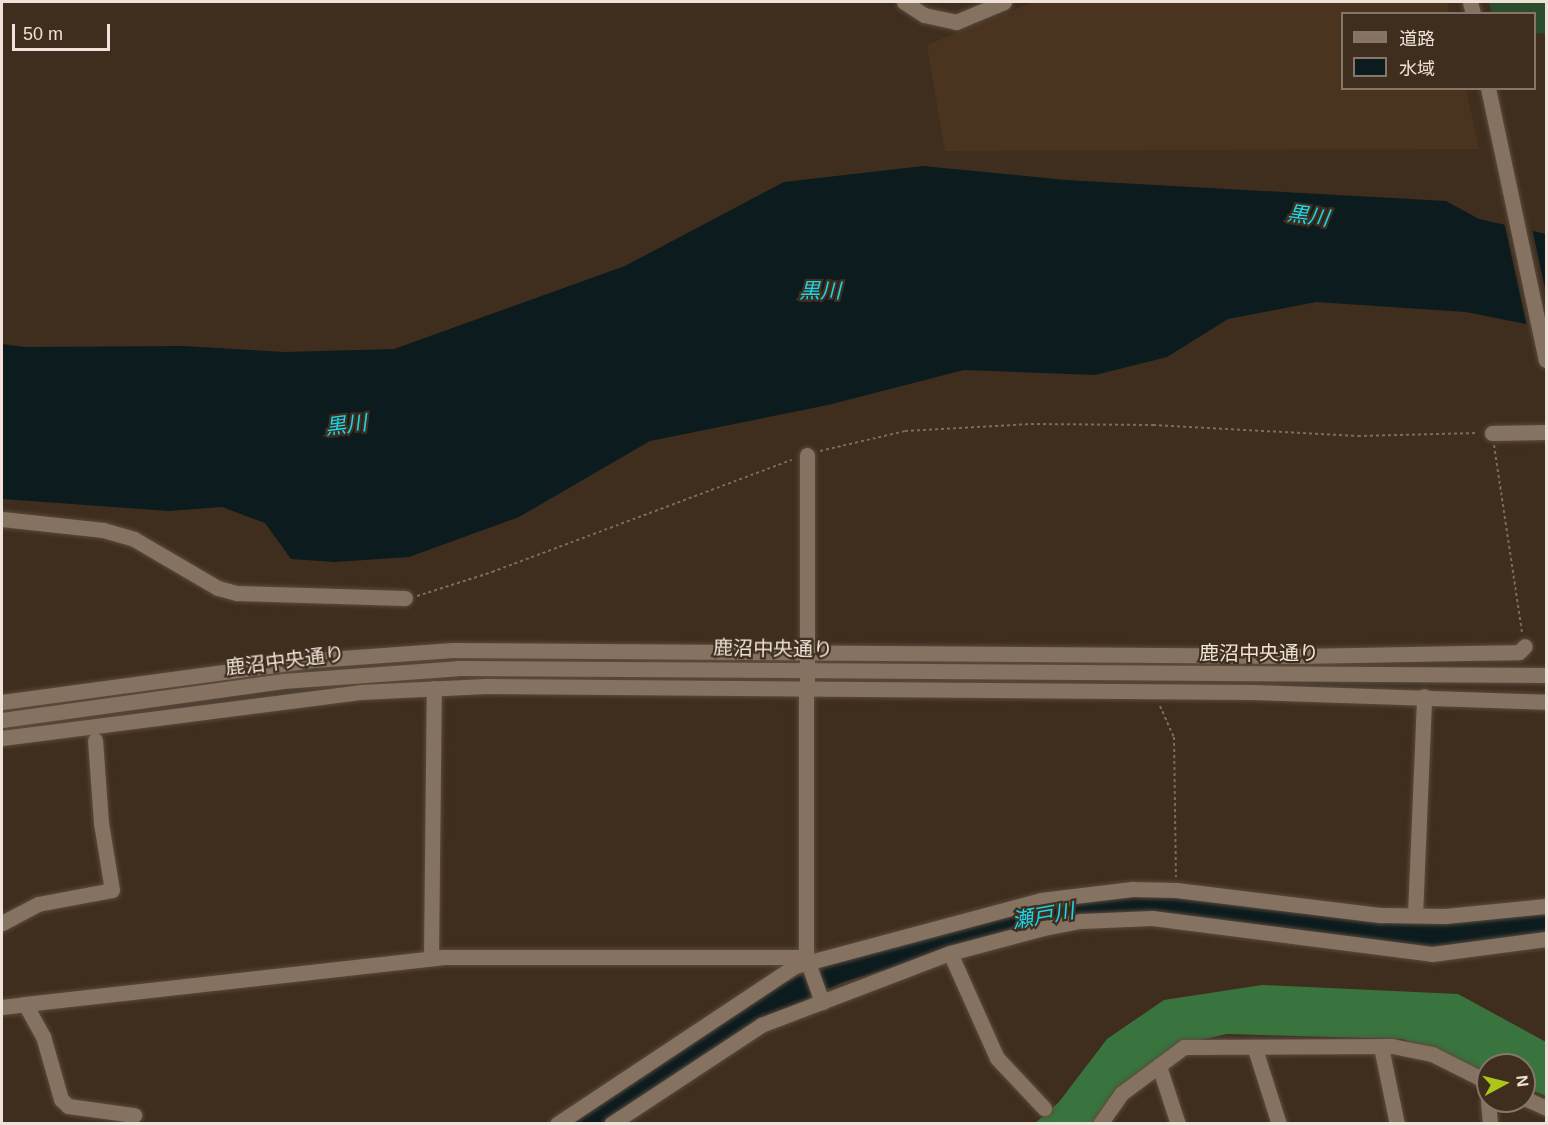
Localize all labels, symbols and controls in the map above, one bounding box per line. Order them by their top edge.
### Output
scale bar [15,12,112,50]
legend [1341,12,1536,90]
text: 50 m [23,24,63,44]
text: 道路 [1399,29,1435,49]
text: 水域 [1399,59,1435,79]
water label: 黒川 [1285,201,1331,231]
water label: 黒川 [799,278,841,304]
water label: 黒川 [324,410,368,440]
street label: 鹿沼中央通り [713,636,833,662]
street label: 鹿沼中央通り [1199,641,1319,665]
street label: 鹿沼中央通り [224,642,346,680]
water label: 瀬戸川 [1010,898,1076,934]
north arrow [1476,1053,1536,1113]
text: N [1513,1074,1532,1088]

